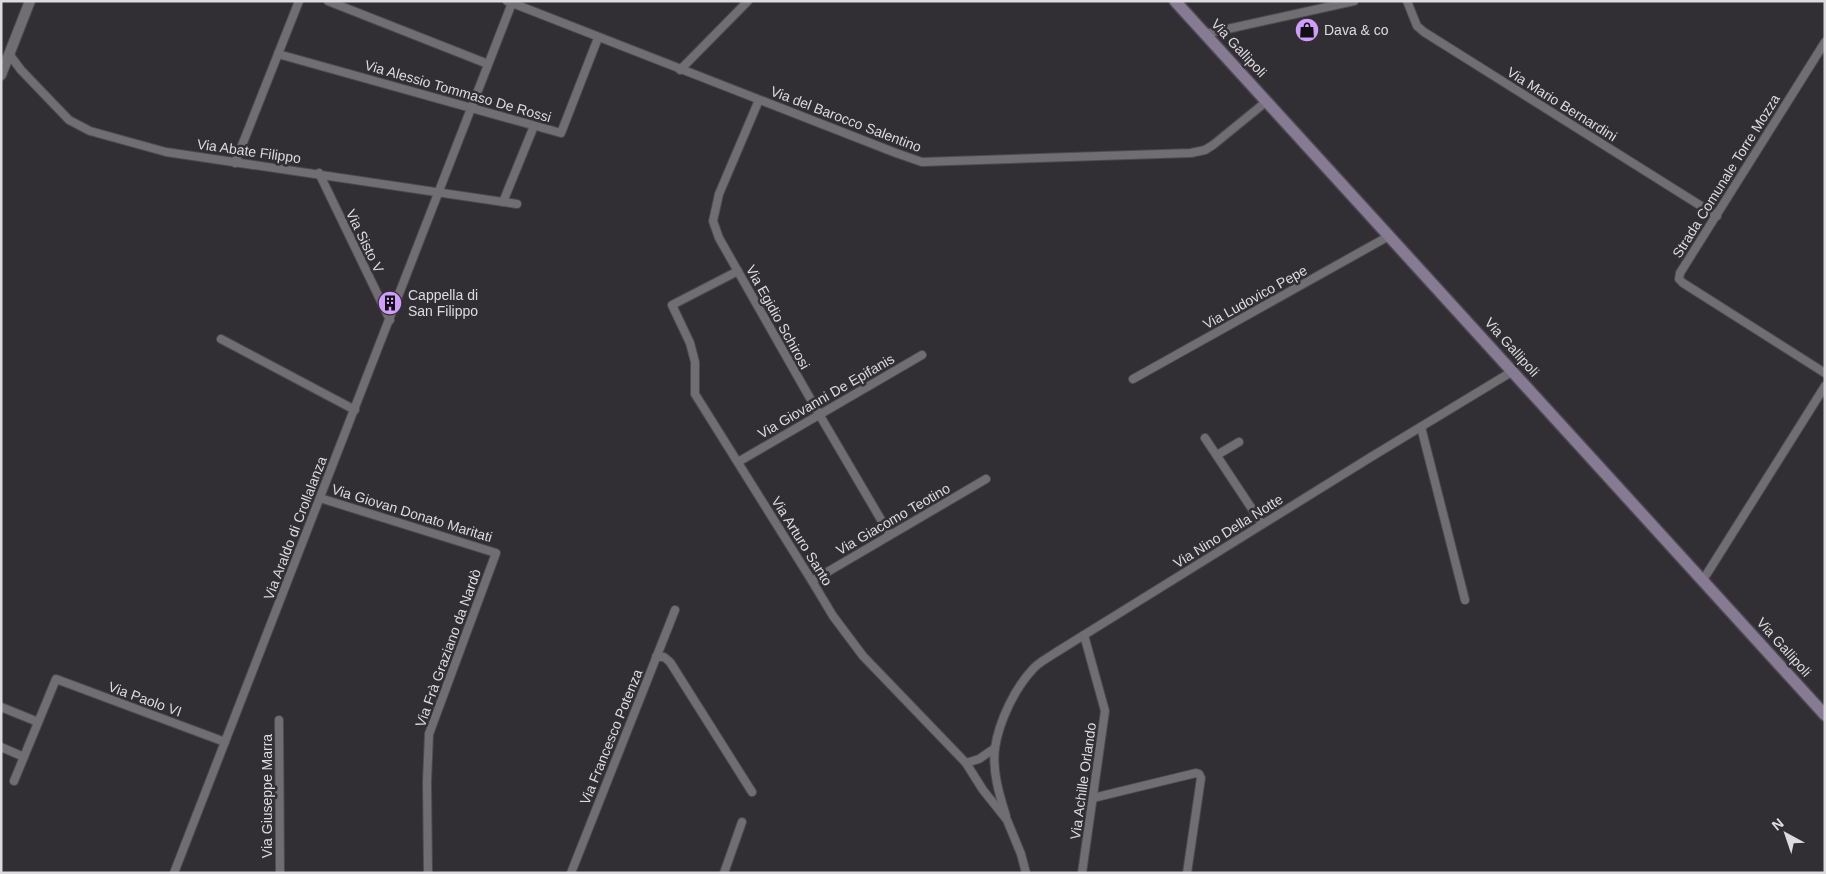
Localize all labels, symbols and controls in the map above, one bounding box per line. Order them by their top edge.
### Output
street label: Via Gallipoli [1208,16,1270,80]
shop icon: Dava & co [1294,17,1320,43]
place label: Dava & co [1324,22,1389,38]
street label: Via Alessio Tommaso De Rossi [363,57,553,125]
street label: Via Mario Bernardini [1504,64,1620,144]
street label: Via del Barocco Salentino [768,83,924,155]
street label: Strada Comunale Torre Mozza [1669,91,1783,261]
street label: Via Abate Filippo [196,136,302,166]
street label: Via Sisto V [343,207,387,276]
street label: Via Egidio Schirosi [743,262,813,372]
street label: Via Ludovico Pepe [1200,262,1310,332]
place label: Cappella di San Filippo [408,287,478,319]
building icon: Cappella di San Filippo [377,290,403,316]
street label: Via Gallipoli [1481,314,1543,380]
street label: Via Giovanni De Epifanis [755,350,897,442]
street label: Via Araldo di Crollalanza [260,454,330,602]
street label: Via Giacomo Teotino [833,480,953,558]
street label: Via Giovan Donato Maritati [330,481,494,545]
street label: Via Nino Della Notte [1170,491,1286,571]
street label: Via Arturo Santo [768,494,836,589]
street label: Via Frà Graziano da Nardò [412,567,484,729]
street label: Via Gallipoli [1753,614,1815,680]
street label: Via Francesco Potenza [577,667,646,807]
street label: Via Paolo VI [106,678,184,720]
street label: Via Achille Orlando [1067,721,1099,841]
street label: Via Giuseppe Marra [259,734,275,858]
north arrow [1761,809,1811,859]
text: N [1769,815,1787,833]

